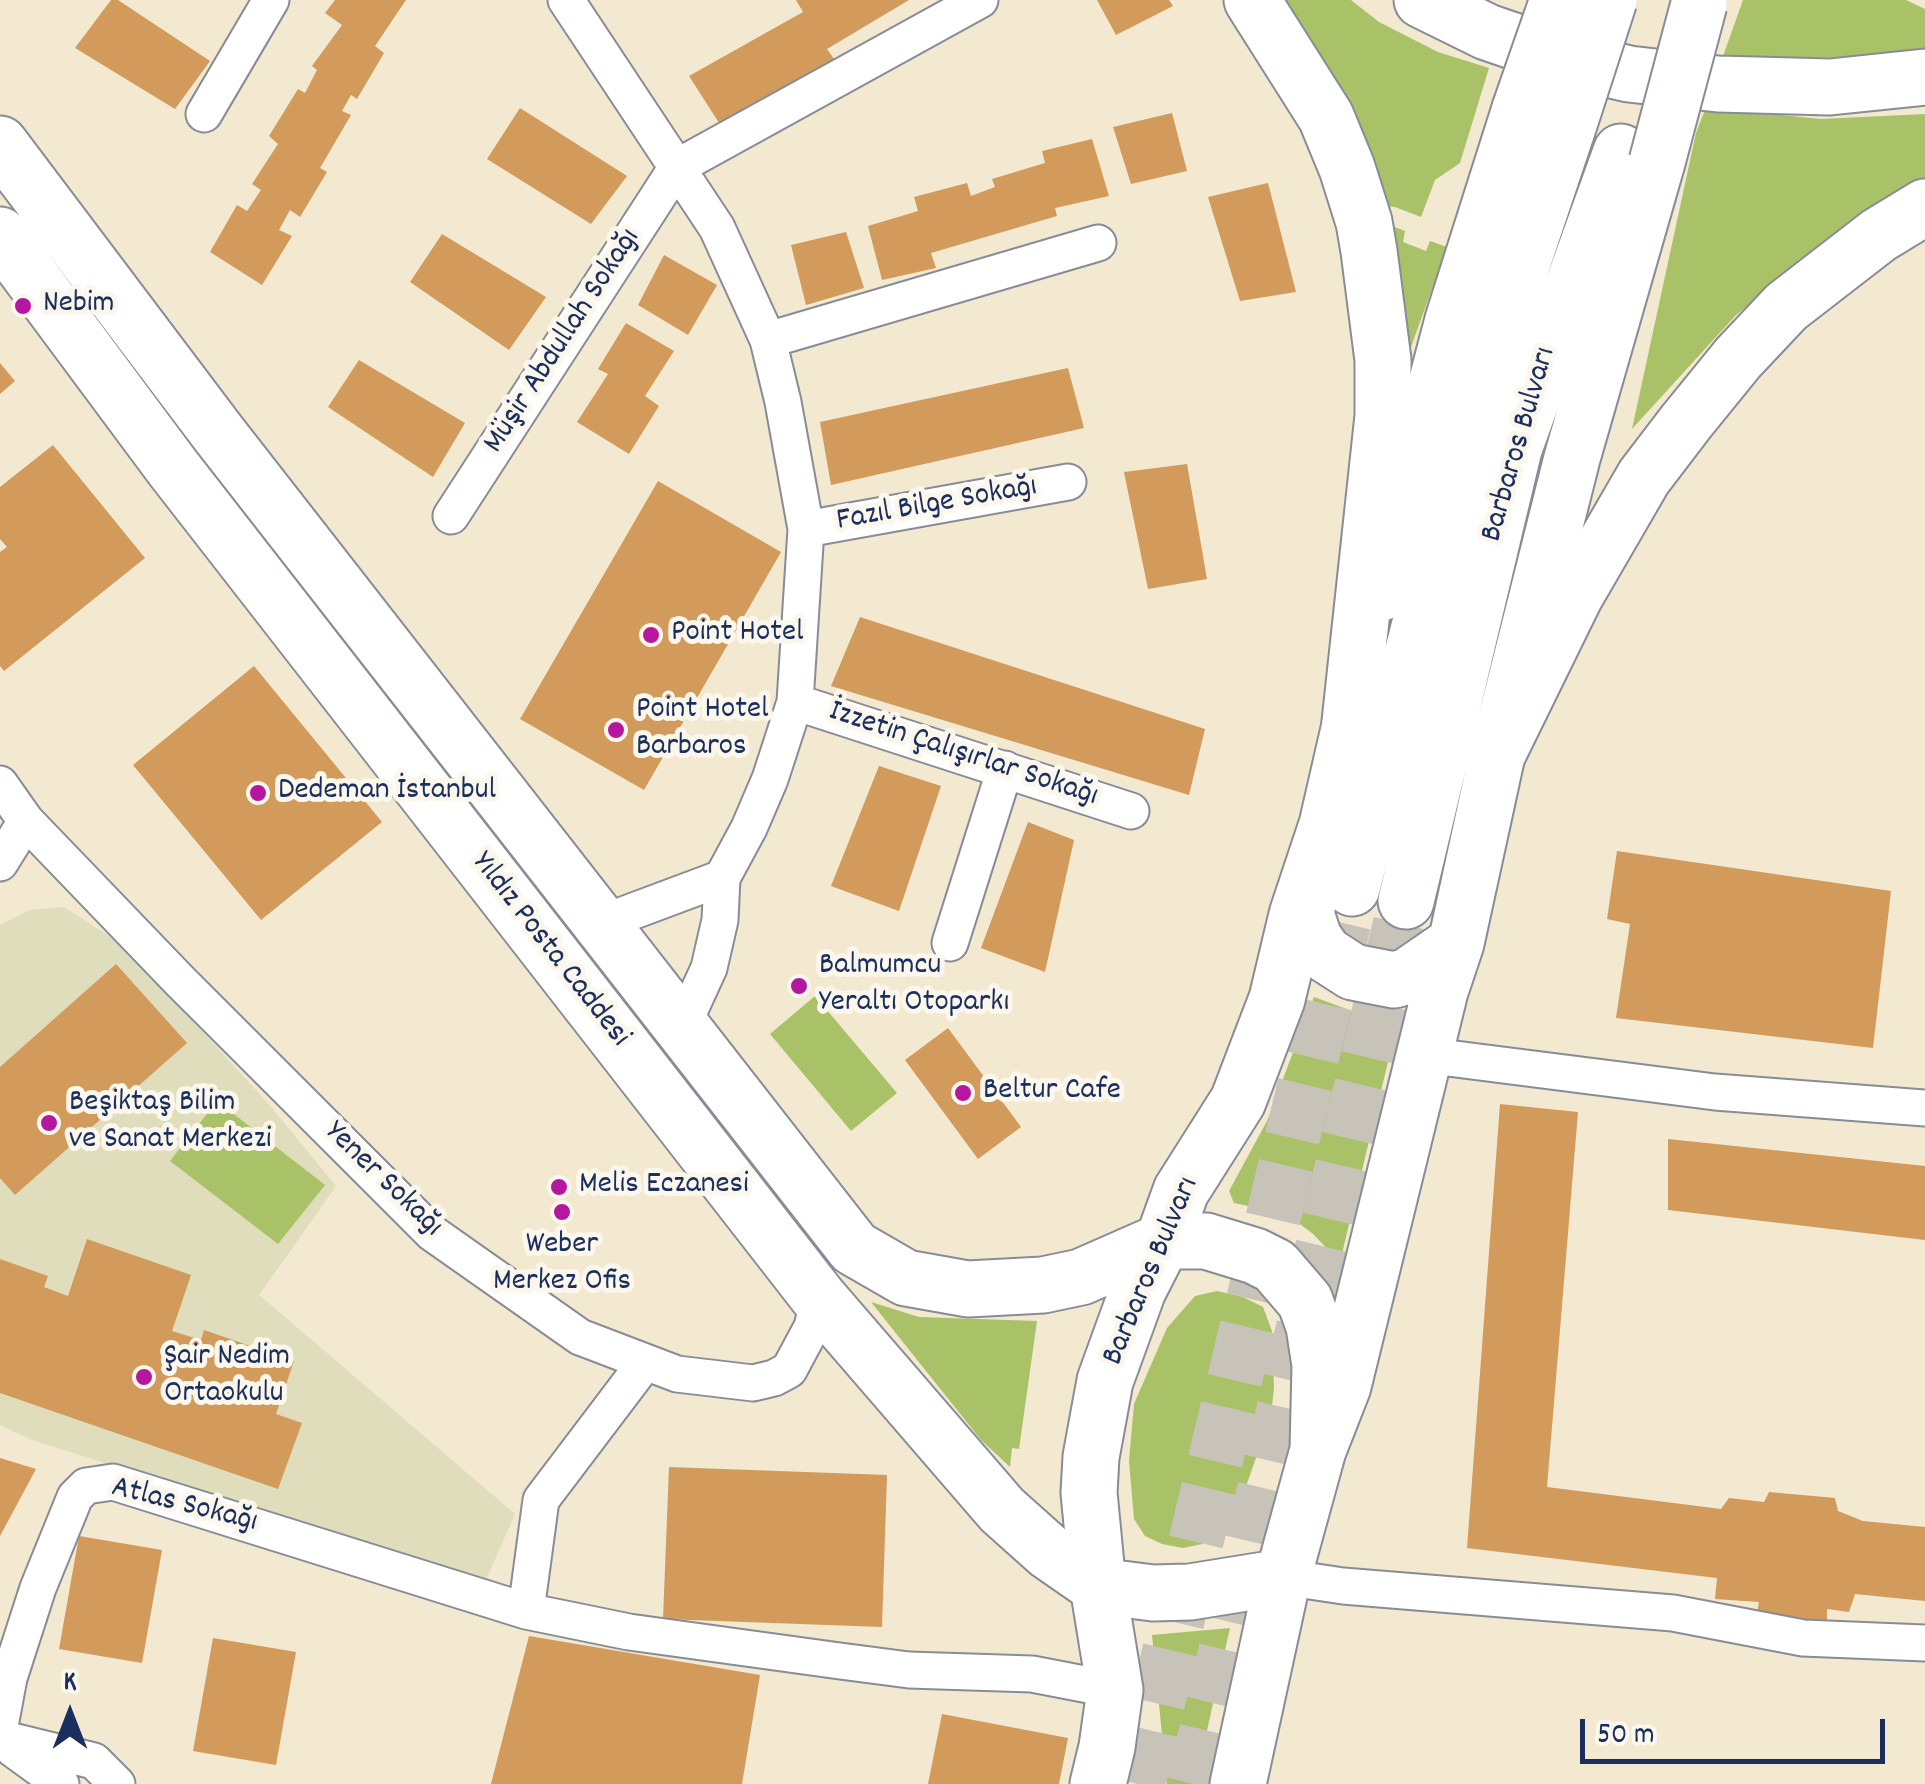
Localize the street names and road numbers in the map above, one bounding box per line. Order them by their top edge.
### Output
street label: Müşir Abdullah Sokağı [477,222,651,462]
street label: Barbaros Bulvarı [1475,343,1567,547]
street label: Fazıl Bilge Sokağı [834,469,1040,543]
street label: İzzetin Çalışırlar Sokağı [824,694,1102,818]
street label: Yıldız Posta Caddesi [461,846,637,1056]
street label: Yener Sokağı [315,1115,449,1247]
street label: Barbaros Bulvarı [1096,1172,1210,1372]
street label: Atlas Sokağı [107,1470,261,1544]

